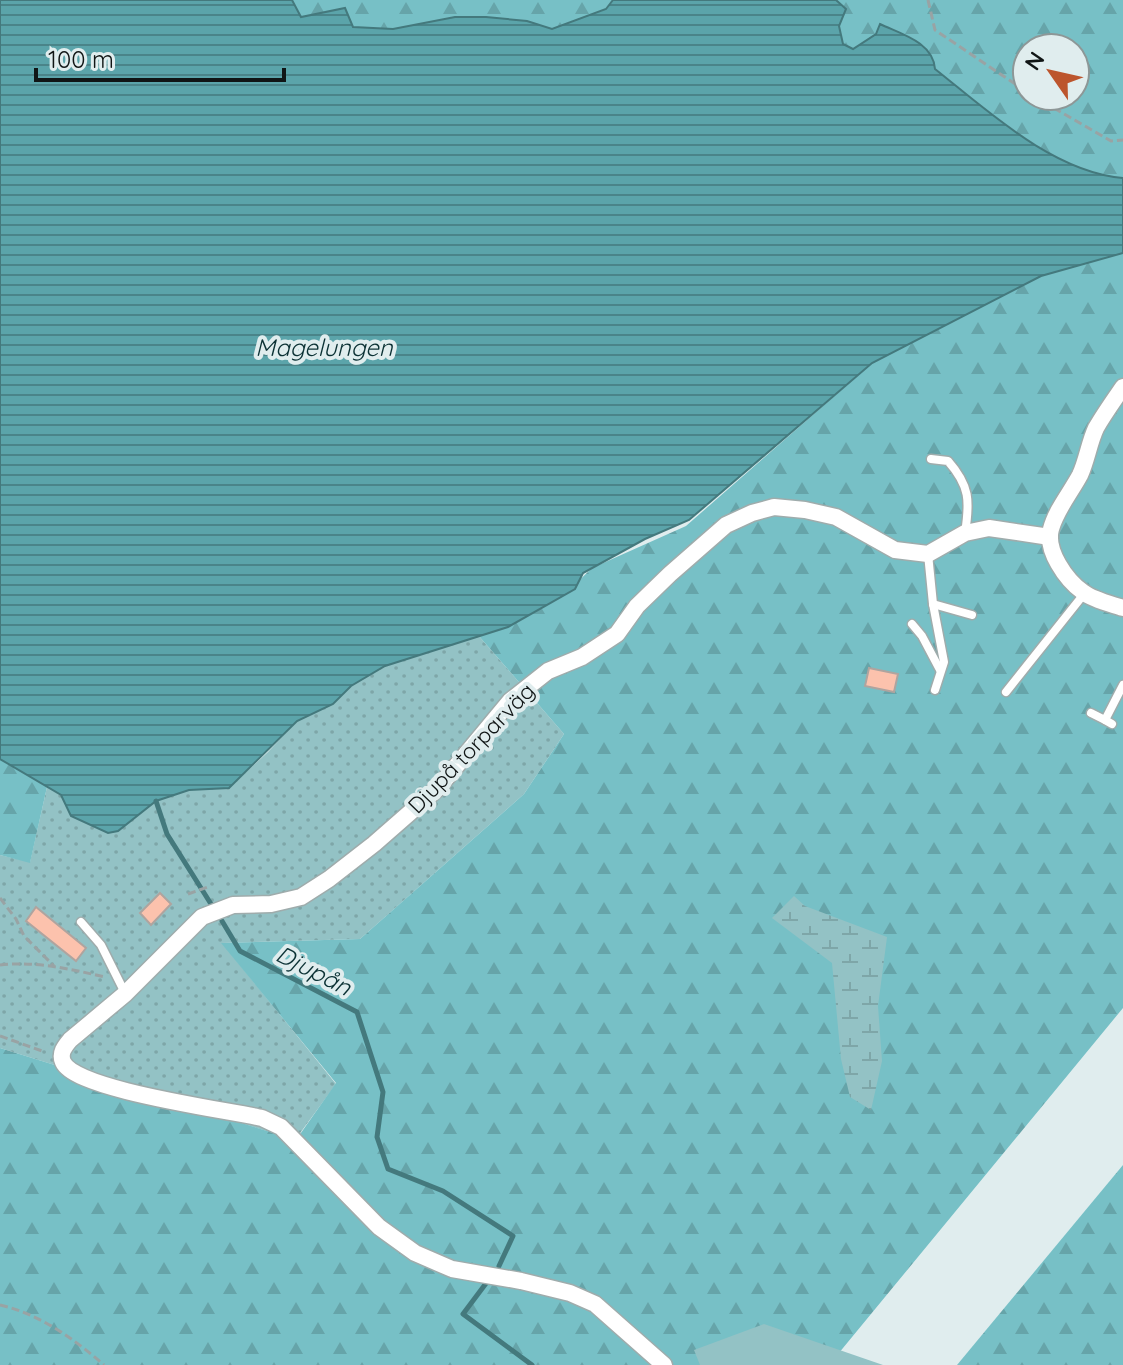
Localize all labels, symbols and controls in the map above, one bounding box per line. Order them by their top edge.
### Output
scale bar [36,32,284,82]
north arrow [1011,32,1091,112]
text: 100 m [48,44,114,74]
text: N [1018,46,1051,75]
water label: Magelungen [255,332,394,362]
street label: Djupå torparväg [402,677,540,819]
water label: Djupån [271,938,358,1002]

